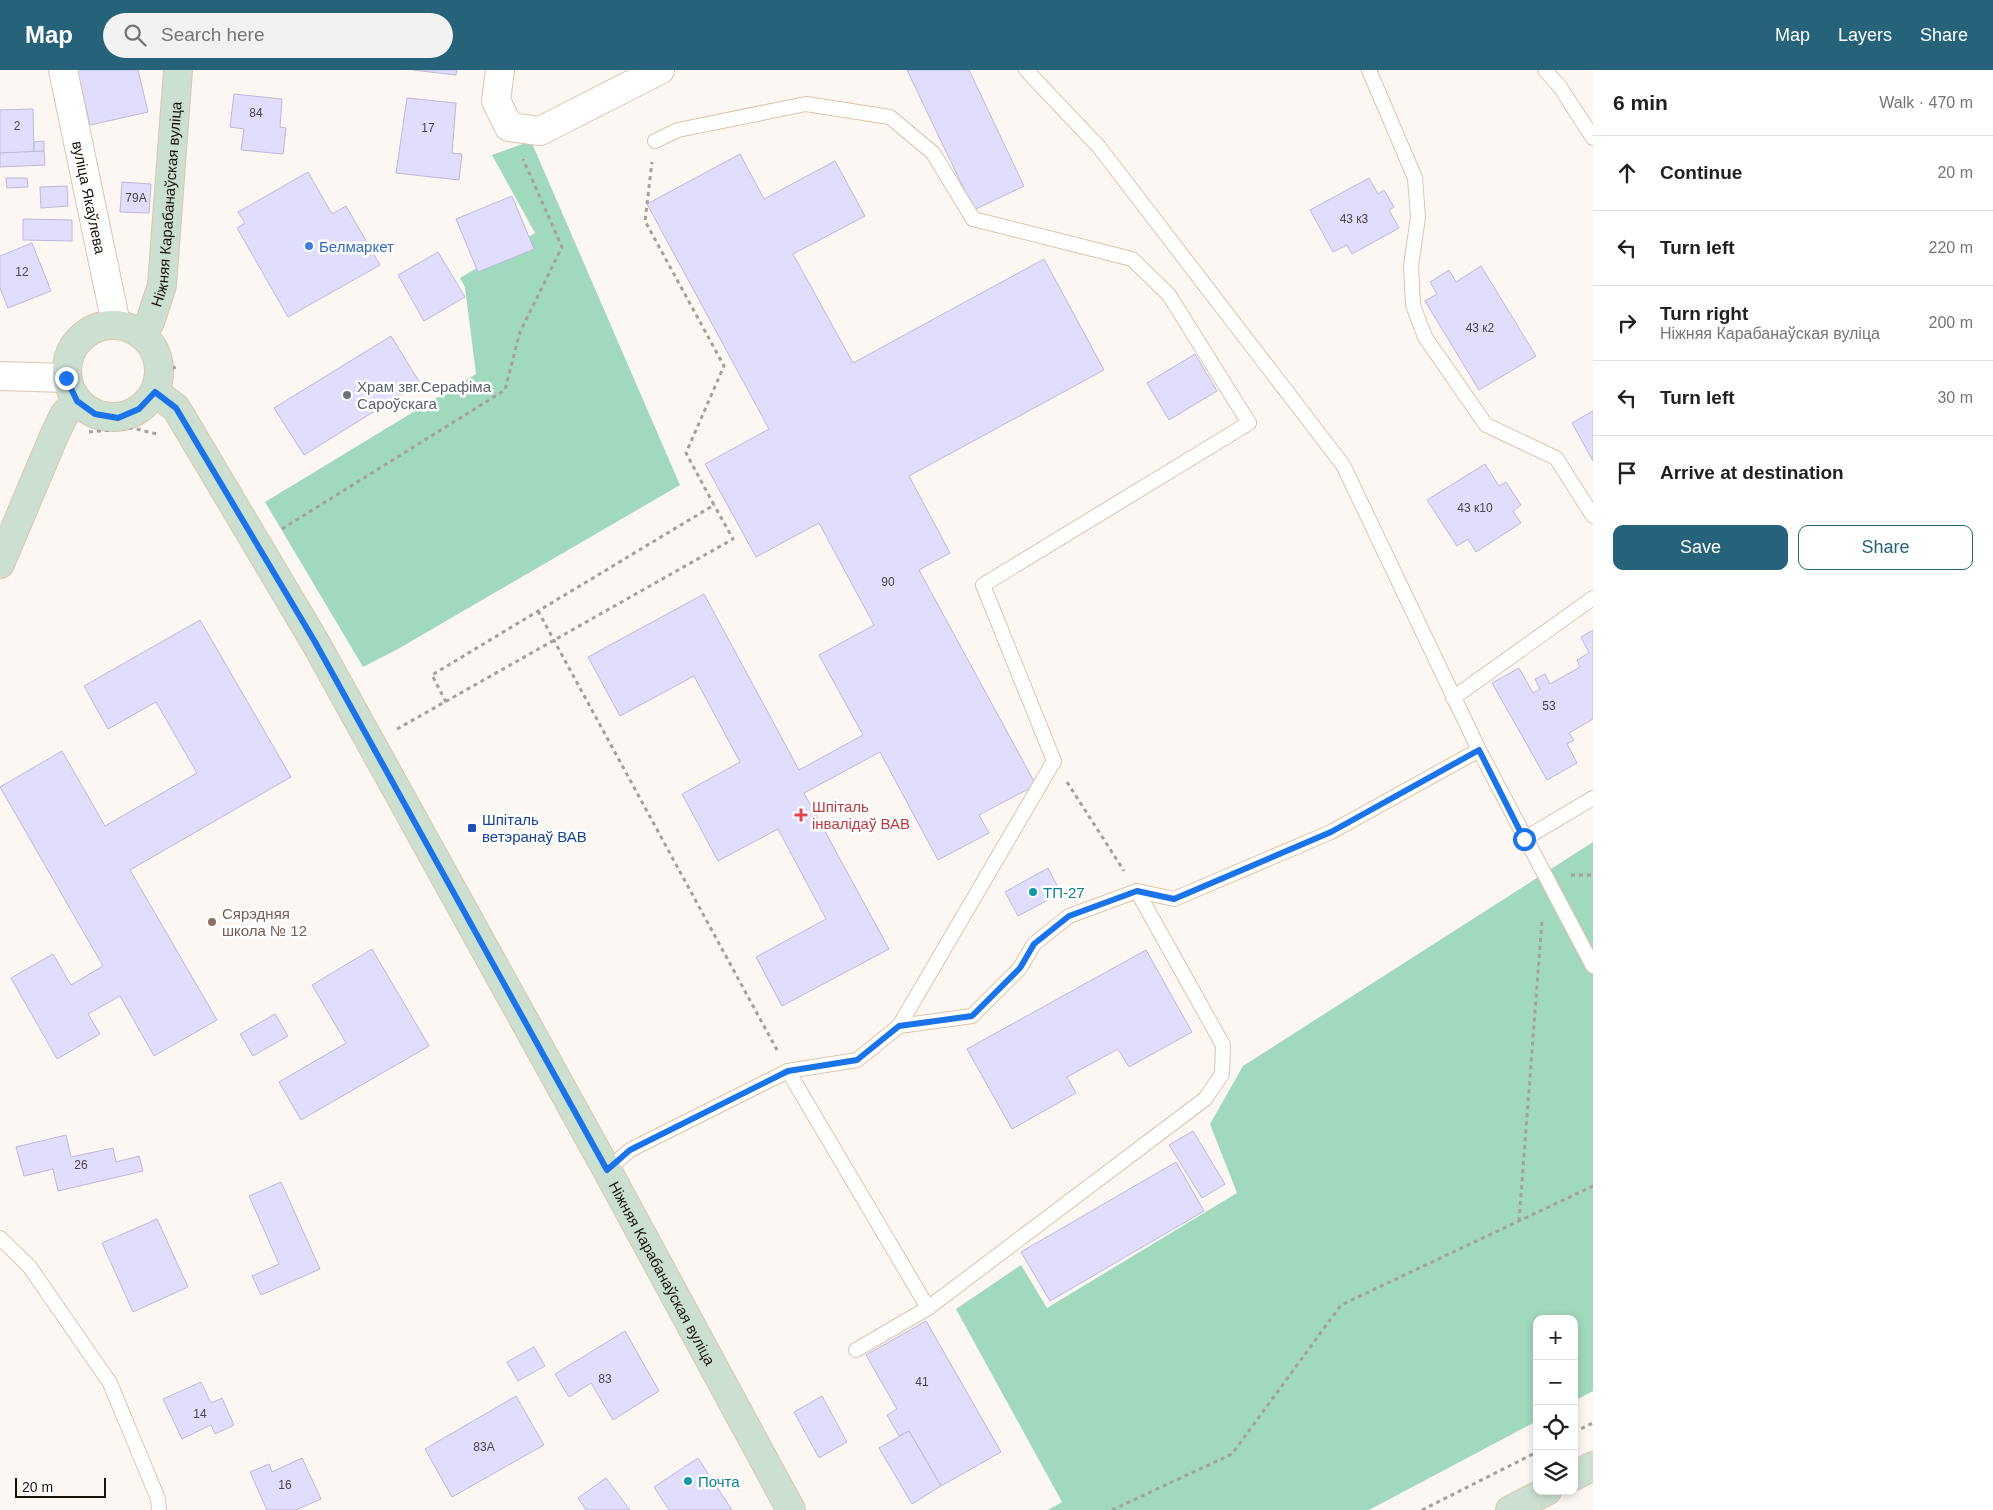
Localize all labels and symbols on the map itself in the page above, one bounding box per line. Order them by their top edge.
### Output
street label: Ніжняя Карабанаўская вуліца [147,100,184,309]
house number: 84 [249,106,263,120]
house number: 2 [14,119,21,133]
house number: 17 [421,121,435,135]
street label: вуліца Якаўлева [69,139,110,256]
house number: 79А [125,191,147,205]
house number: 43 к3 [1340,212,1369,226]
place label: Белмаркет [319,238,394,255]
marker: Белмаркет [303,240,315,252]
house number: 12 [15,265,29,279]
house number: 43 к2 [1466,321,1495,335]
route end [55,367,78,390]
place label: Храм звг.Серафіма Сароўскага [357,378,492,412]
marker: Храм звг.Серафіма Сароўскага [341,389,353,401]
house number: 43 к10 [1457,501,1493,515]
house number: 90 [881,575,895,589]
house number: 53 [1542,699,1556,713]
place label: Шпіталь інвалідаў ВАВ [812,798,910,832]
marker: Шпіталь інвалідаў ВАВ [794,808,808,822]
place label: Шпіталь ветэранаў ВАВ [482,811,587,845]
marker: Шпіталь ветэранаў ВАВ [466,822,478,834]
route start [1513,828,1536,851]
place label: ТП-27 [1043,884,1085,901]
marker: ТП-27 [1027,886,1039,898]
place label: Сярэдняя школа № 12 [222,905,307,939]
marker: Сярэдняя школа № 12 [206,916,218,928]
house number: 26 [74,1158,88,1172]
street label: Ніжняя Карабанаўская вуліца [606,1178,720,1368]
house number: 83 [598,1372,612,1386]
house number: 41 [915,1375,929,1389]
house number: 14 [193,1407,207,1421]
house number: 83А [473,1440,495,1454]
place label: Почта [698,1473,740,1490]
scale bar [15,1475,106,1498]
marker: Почта [682,1475,694,1487]
house number: 16 [278,1478,292,1492]

